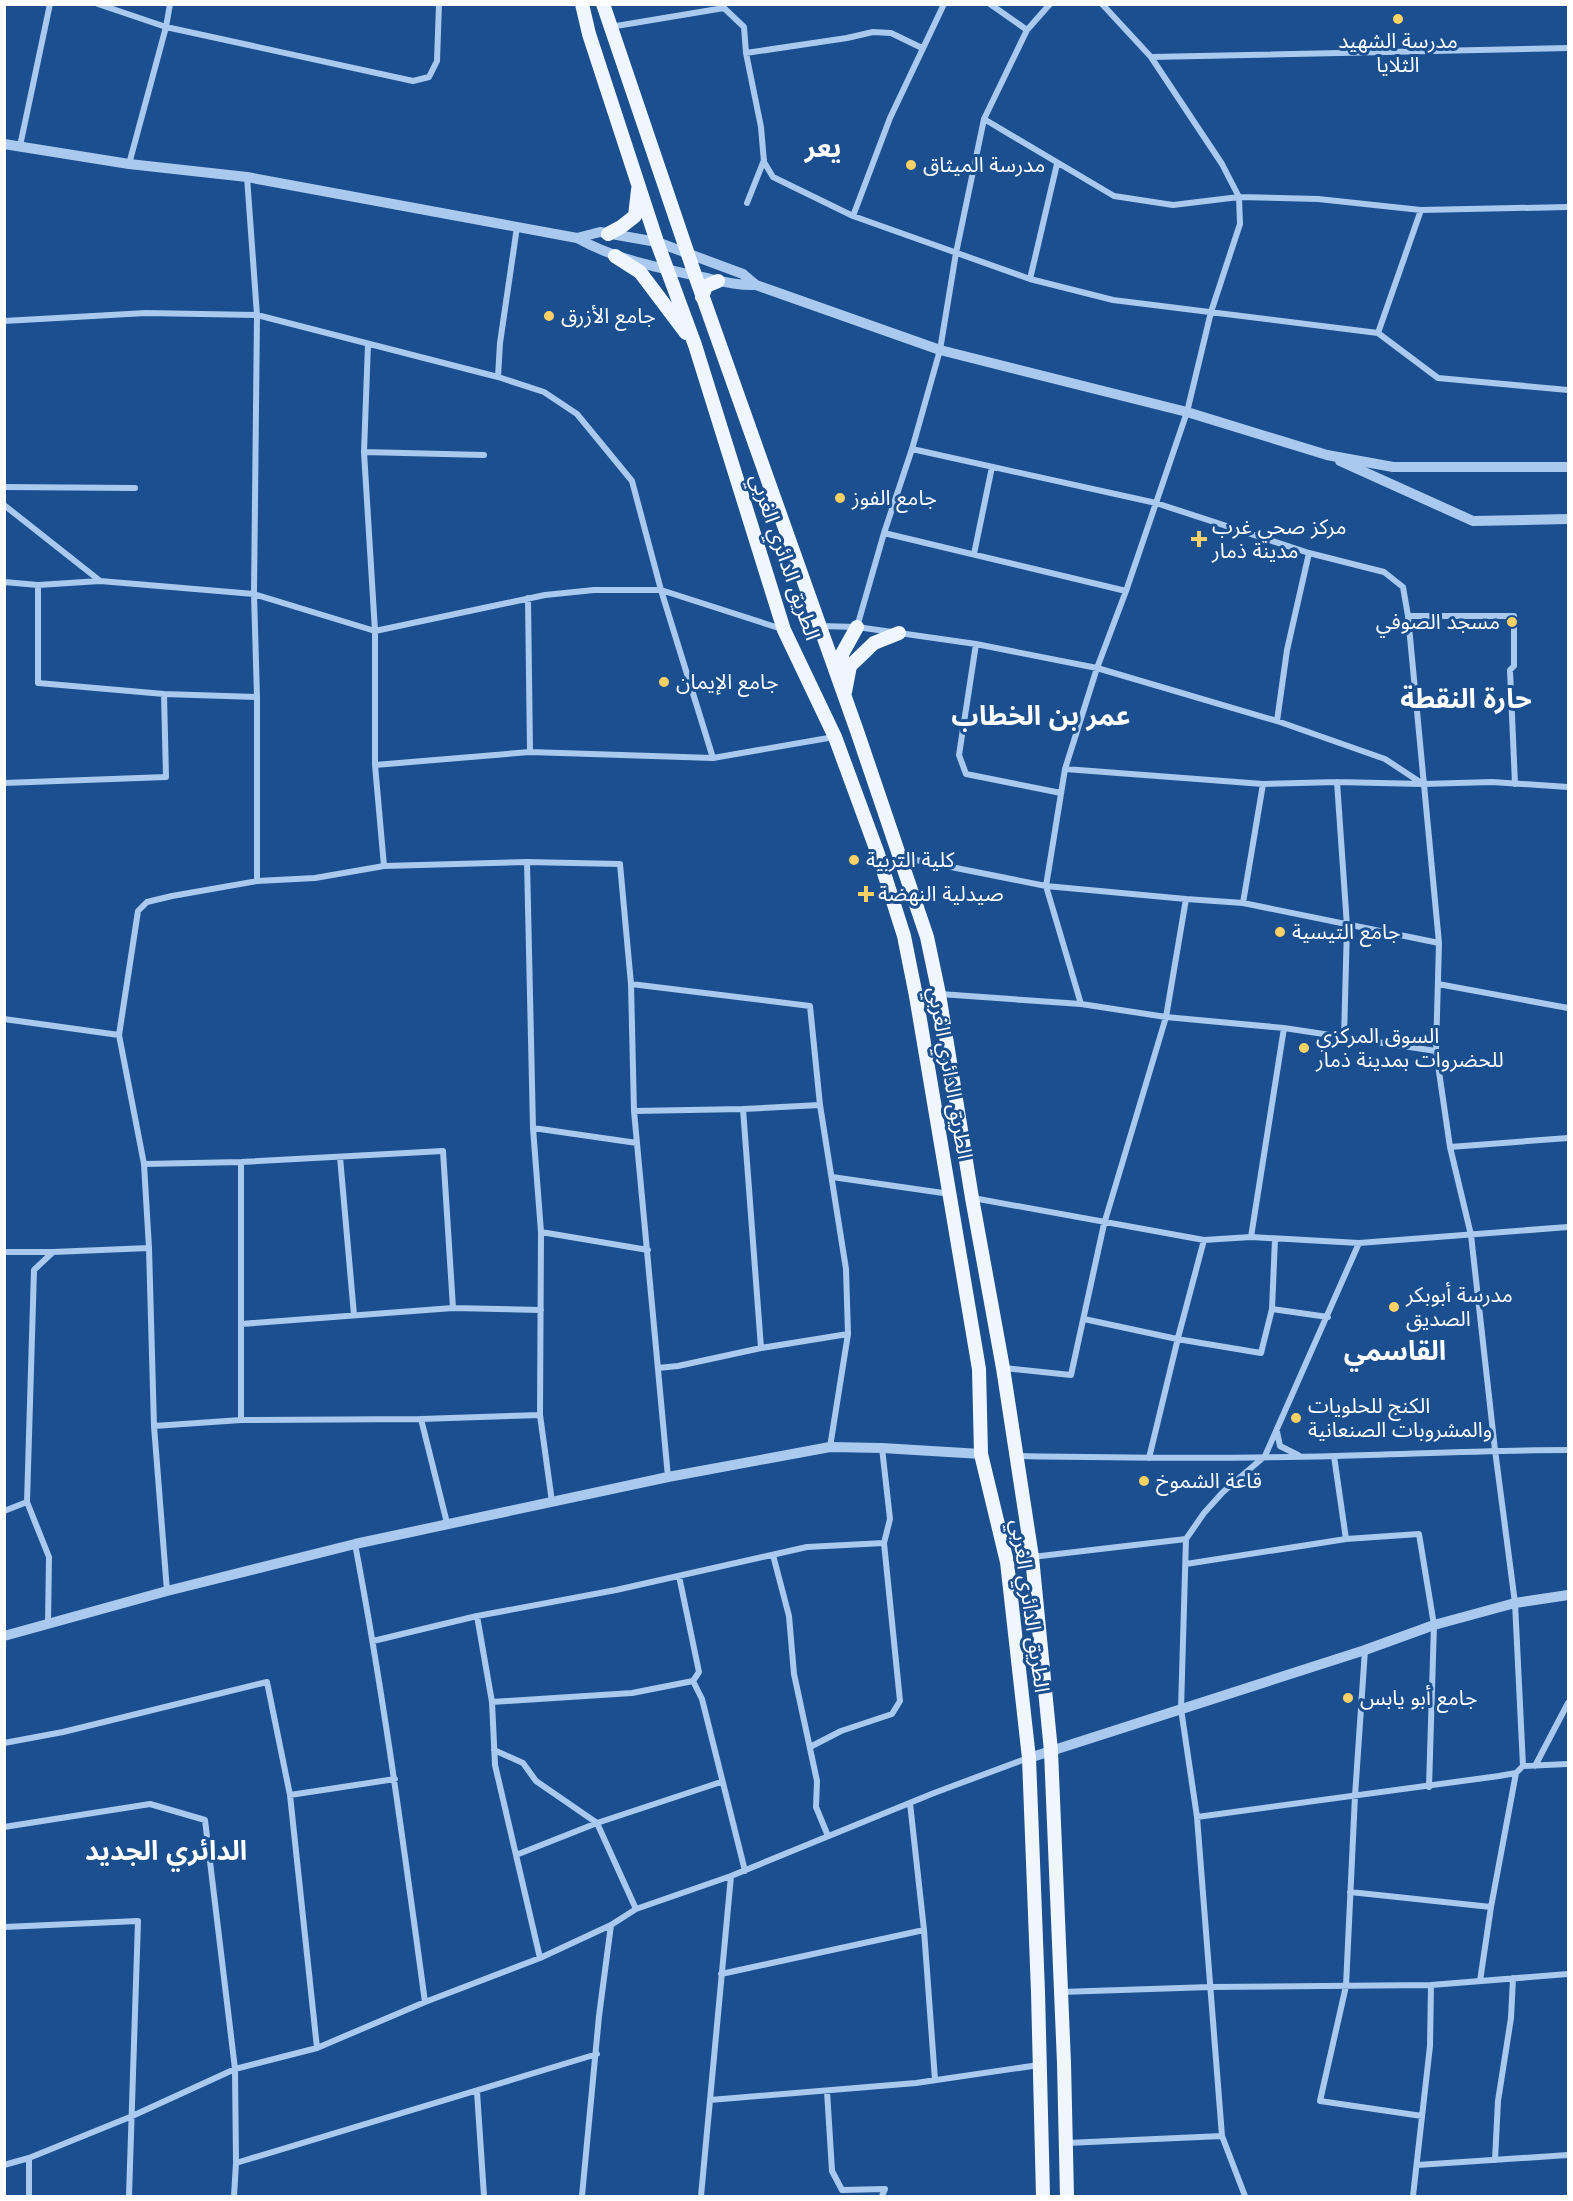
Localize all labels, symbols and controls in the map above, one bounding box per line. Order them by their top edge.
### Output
marker: مدرسة الشهيد الثلايا [1391,12,1405,26]
place label: مدرسة الشهيد الثلايا [1338,27,1458,77]
district label: يعر [804,130,841,164]
place label: مدرسة الميثاق [923,151,1045,177]
marker: مدرسة الميثاق [904,158,918,172]
place label: جامع الأزرق [561,302,656,331]
marker: جامع الأزرق [542,309,556,323]
street label: الطريق الدائري الغربي [742,470,827,645]
place label: جامع الفوز [851,484,937,513]
marker: جامع الفوز [833,491,847,505]
place label: مركز صحي غرب مدينة ذمار [1211,513,1346,563]
marker: مركز صحي غرب مدينة ذمار [1190,530,1208,548]
place label: مسجد الصوفي [1376,608,1500,638]
marker: مسجد الصوفي [1505,615,1519,629]
place label: جامع الإيمان [676,668,779,697]
marker: جامع الإيمان [657,675,671,689]
district label: حارة النقطة [1400,681,1532,715]
district label: عمر بن الخطاب [951,698,1131,732]
place label: كلية التربية [866,846,955,872]
marker: كلية التربية [847,853,861,867]
place label: صيدلية النهضة [878,880,1004,906]
marker: صيدلية النهضة [859,887,873,901]
place label: جامع التيسية [1292,918,1400,947]
marker: جامع التيسية [1273,925,1287,939]
street label: الطريق الدائري الغربي [919,985,979,1162]
place label: السوق المركزي للحضروات بمدينة ذمار [1315,1022,1504,1072]
marker: السوق المركزي للحضروات بمدينة ذمار [1297,1041,1311,1055]
place label: مدرسة أبوبكر الصديق [1405,1281,1513,1332]
marker: مدرسة أبوبكر الصديق [1387,1300,1401,1314]
district label: القاسمي [1344,1333,1446,1372]
place label: الكنج للحلويات والمشروبات الصنعانية [1308,1392,1492,1442]
marker: الكنج للحلويات والمشروبات الصنعانية [1289,1411,1303,1425]
place label: قاعة الشموخ [1156,1467,1262,1496]
marker: قاعة الشموخ [1137,1474,1151,1488]
street label: الطريق الدائري الغربي [1002,1518,1056,1695]
place label: جامع أبو يابس [1360,1684,1477,1713]
marker: جامع أبو يابس [1341,1691,1355,1705]
district label: الدائري الجديد [85,1833,247,1872]

